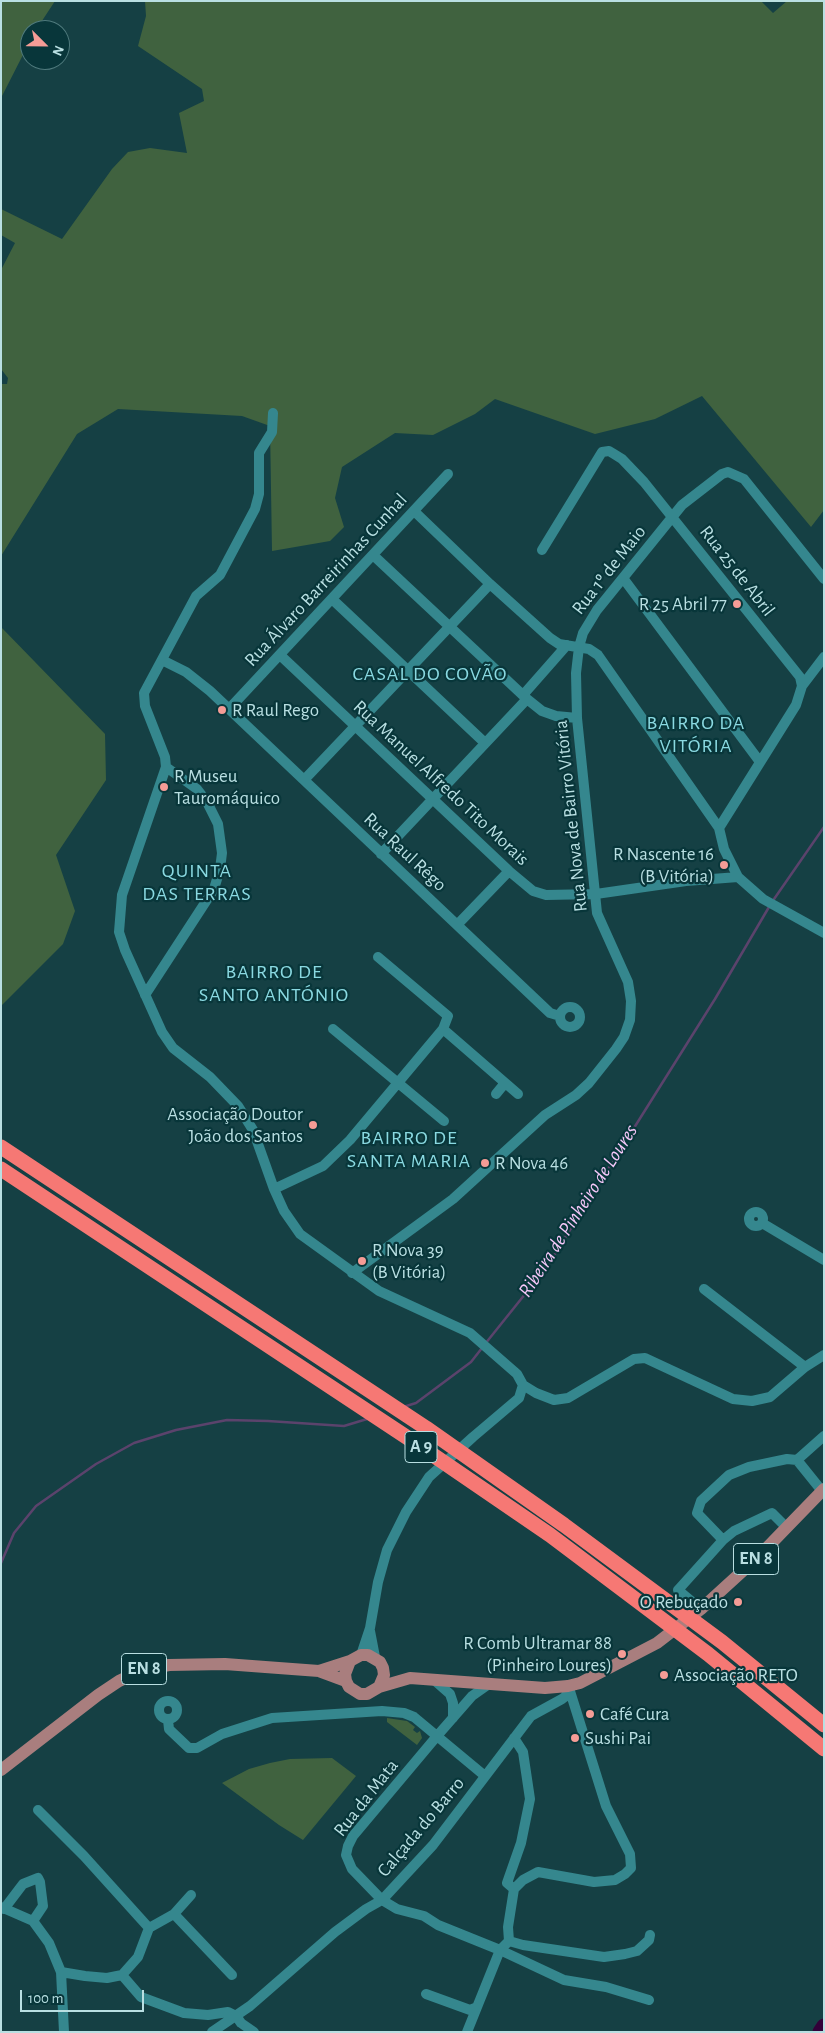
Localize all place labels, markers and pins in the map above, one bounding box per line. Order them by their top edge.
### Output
place label: R 25 Abril 77 [639,593,727,615]
marker: R 25 Abril 77 [731,598,743,610]
place label: R Raul Rego [232,699,319,721]
marker: R Raul Rego [216,704,228,716]
place label: R Museu Tauromáquico [174,765,280,809]
marker: R Museu Tauromáquico [158,781,170,793]
place label: R Nascente 16 (B Vitória) [613,843,714,887]
marker: R Nascente 16 (B Vitória) [718,859,730,871]
place label: Associação Doutor João dos Santos [167,1103,303,1147]
marker: Associação Doutor João dos Santos [307,1119,319,1131]
place label: R Nova 46 [495,1152,568,1174]
marker: R Nova 46 [479,1157,491,1169]
place label: R Nova 39 (B Vitória) [372,1239,446,1283]
marker: R Nova 39 (B Vitória) [356,1255,368,1267]
place label: O Rebuçado [640,1591,728,1613]
marker: O Rebuçado [732,1596,744,1608]
place label: R Comb Ultramar 88 (Pinheiro Loures) [463,1632,612,1676]
marker: R Comb Ultramar 88 (Pinheiro Loures) [616,1648,628,1660]
place label: Associação RETO [674,1664,798,1686]
marker: Associação RETO [658,1669,670,1681]
place label: Café Cura [600,1703,670,1725]
marker: Café Cura [584,1708,596,1720]
place label: Sushi Pai [585,1727,651,1749]
marker: Sushi Pai [569,1732,581,1744]

